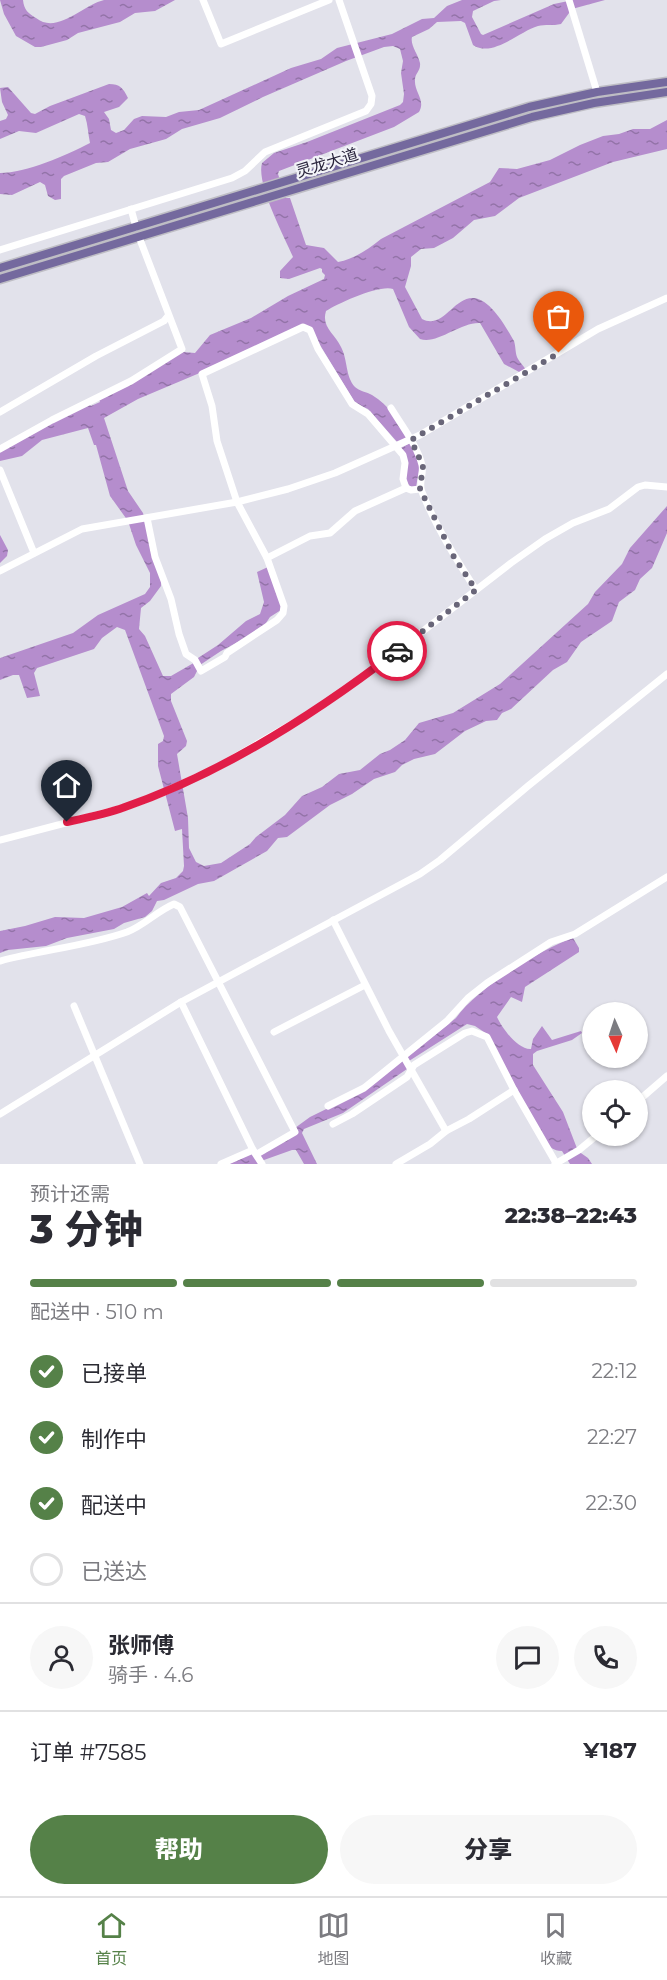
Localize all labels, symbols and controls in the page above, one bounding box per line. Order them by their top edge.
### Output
street label: 灵龙大道 [294,145,360,181]
pin [533,291,584,353]
icon: bag [542,300,575,333]
courier [367,621,427,681]
icon: car [381,635,414,668]
pin [41,760,92,822]
icon: home [50,769,83,802]
north arrow [582,1002,648,1068]
map controls [582,1002,648,1146]
button: locate [582,1080,648,1146]
text: 预计还需 [30,1182,110,1206]
text: 22:38–22:43 [505,1202,637,1229]
text: 3 分钟 [30,1205,143,1253]
text: 配送中 · 510 m [30,1300,164,1324]
icon: check [30,1355,63,1388]
text: 22:12 [591,1359,637,1383]
text: 已接单 [81,1360,147,1387]
icon: check [30,1421,63,1454]
text: 22:27 [587,1425,637,1449]
text: 制作中 [81,1426,147,1453]
icon: check [30,1487,63,1520]
text: 22:30 [586,1491,637,1515]
text: 配送中 [81,1492,147,1519]
text: 已送达 [81,1558,147,1585]
button: person [30,1626,93,1689]
button: chat [496,1626,559,1689]
button: phone [574,1626,637,1689]
text: 张师傅 [108,1632,174,1659]
text: 骑手 · 4.6 [108,1663,193,1687]
text: ¥187 [583,1737,637,1764]
text: 订单 #7585 [30,1739,147,1766]
button: 帮助 [30,1815,328,1884]
button: 分享 [340,1815,637,1884]
tab: 首页 [95,1909,128,1969]
tab: 地图 [317,1909,350,1969]
tab: 收藏 [539,1909,572,1969]

